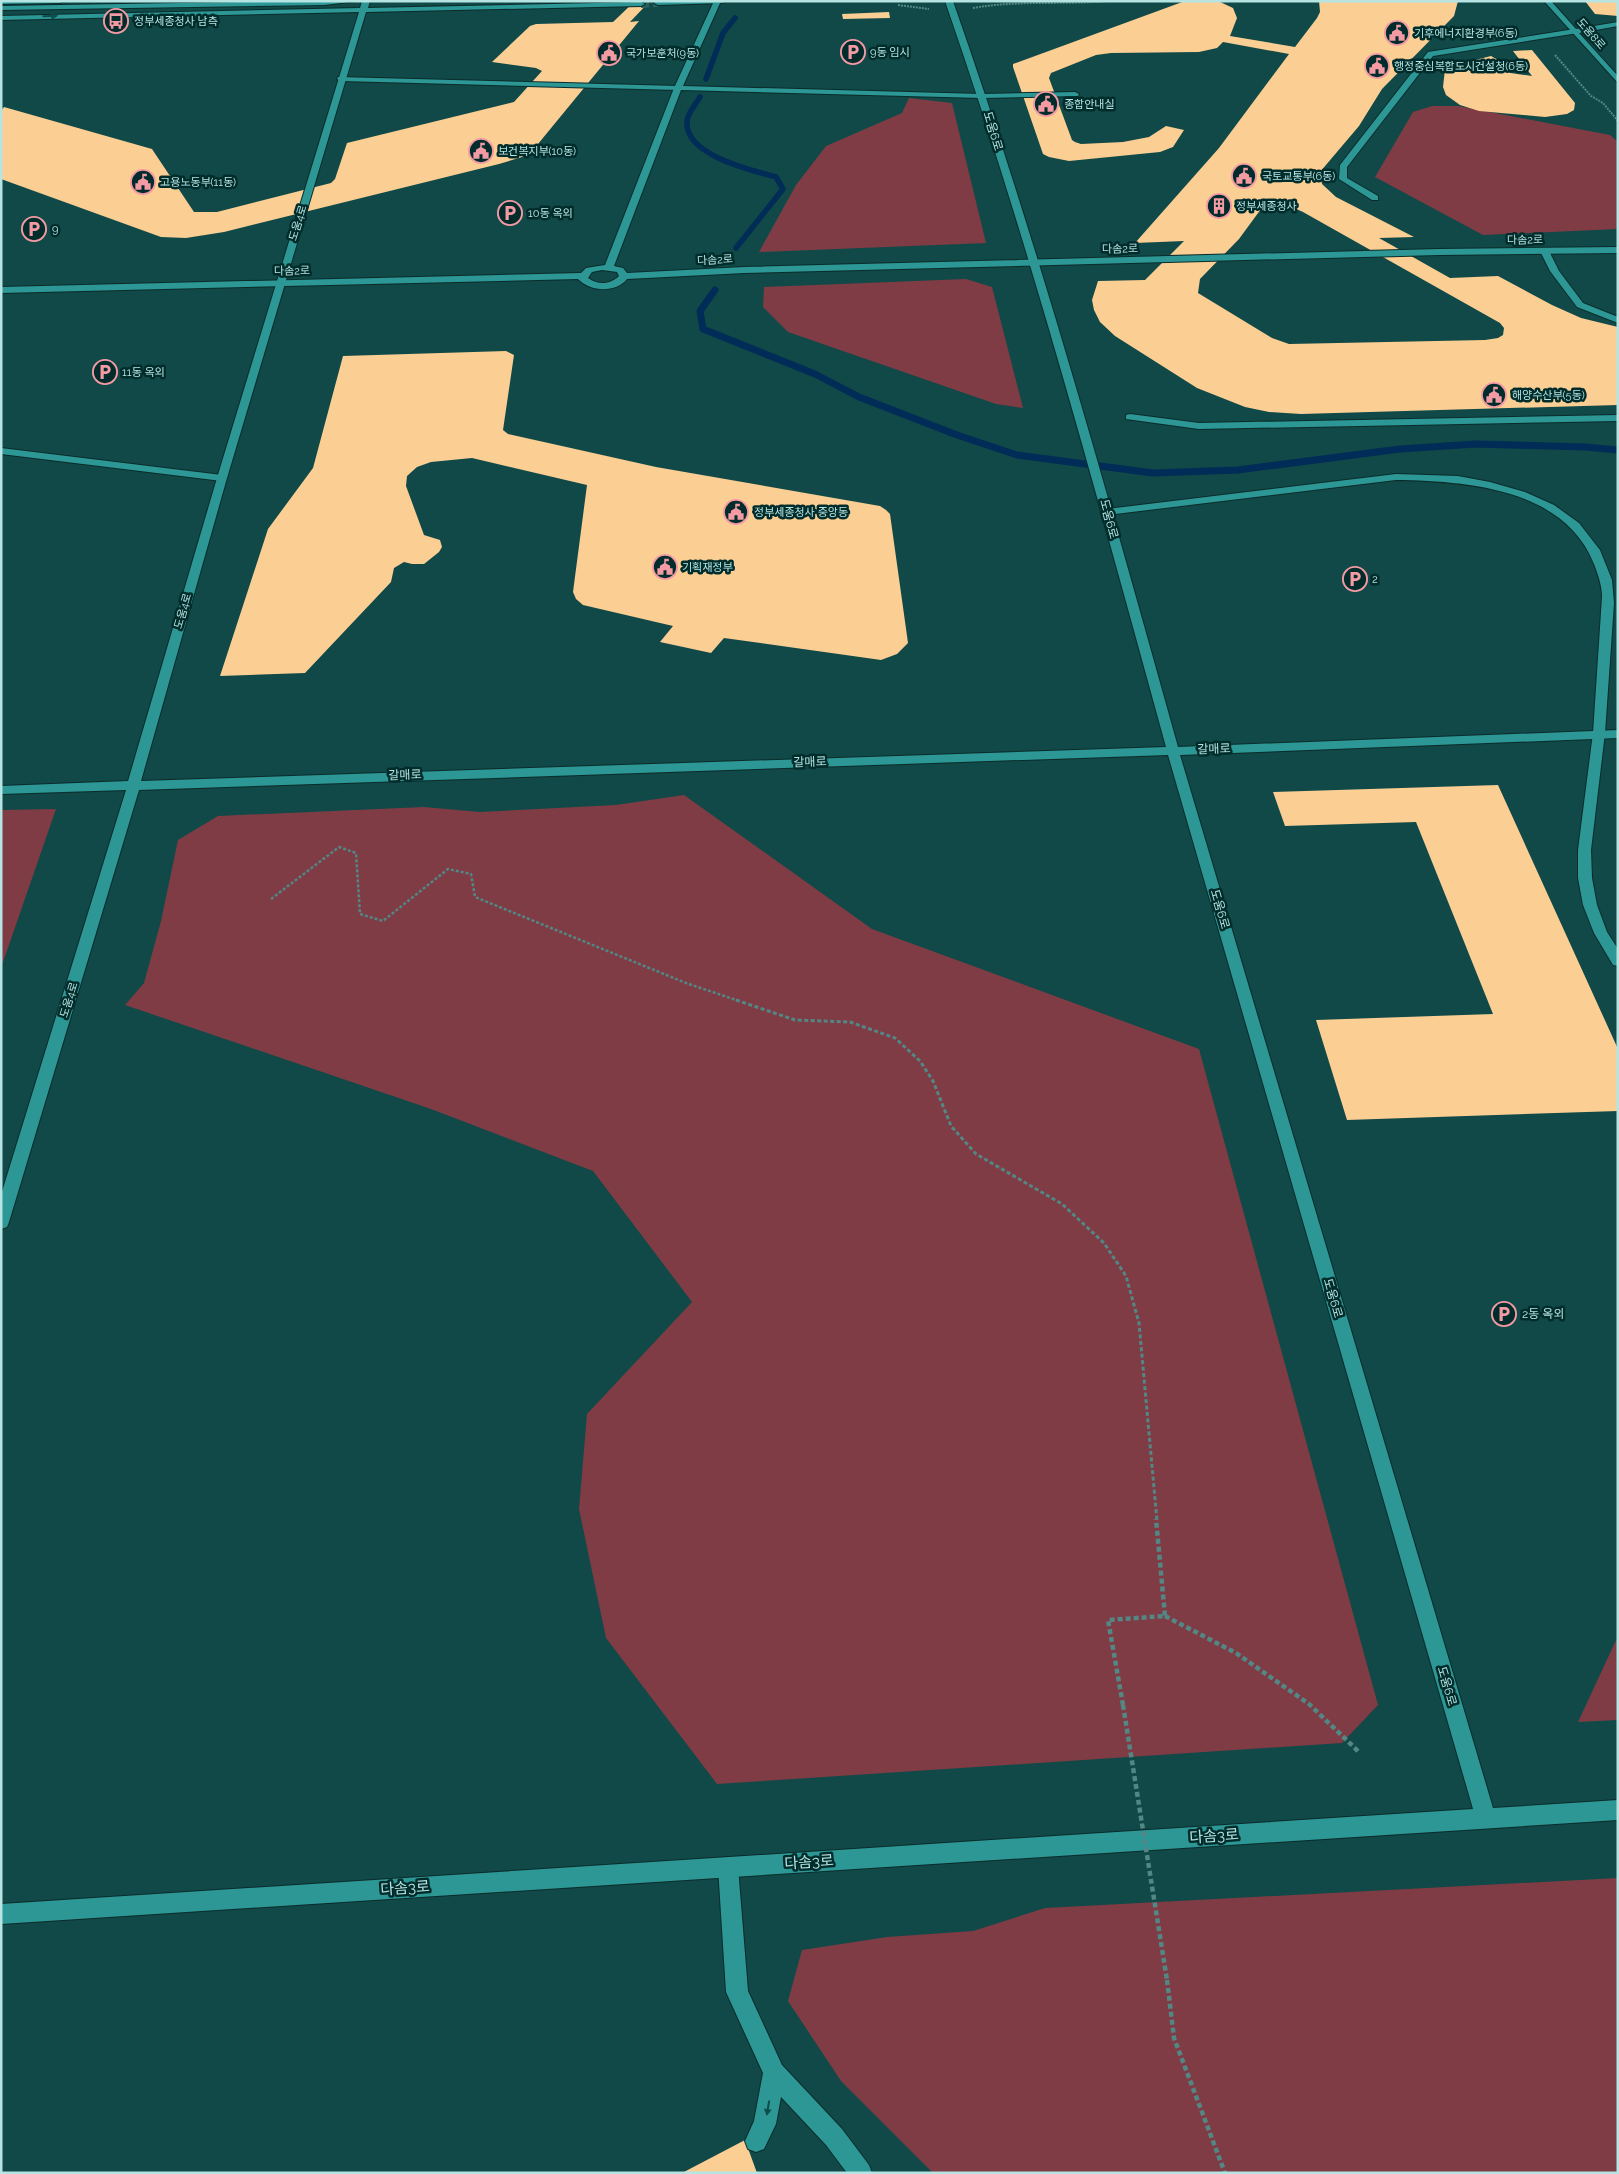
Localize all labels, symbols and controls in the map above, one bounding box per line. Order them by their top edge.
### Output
bus stop icon: 정부세종청사 남측 [103,8,129,34]
one-way arrow [42,12,58,20]
place label: 정부세종청사 남측 [134,15,218,28]
street label: 도움8로 [1574,16,1608,52]
public building icon: 기후에너지환경부(6동) [1384,20,1410,46]
place label: 기후에너지환경부(6동) [1414,27,1518,40]
parking icon: 9동 임시 [840,39,866,65]
public building icon: 국가보훈처(9동) [596,40,622,66]
place label: 9동 임시 [870,46,910,59]
place label: 국가보훈처(9동) [626,47,699,60]
public building icon: 행정중심복합도시건설청(6동) [1364,53,1390,79]
place label: 행정중심복합도시건설청(6동) [1394,60,1528,73]
public building icon: 종합안내실 [1033,91,1059,117]
place label: 종합안내실 [1064,98,1115,111]
street label: 도움6로 [980,110,1006,152]
public building icon: 보건복지부(10동) [468,138,494,164]
place label: 보건복지부(10동) [498,145,576,158]
public building icon: 국토교통부(6동) [1231,163,1257,189]
public building icon: 고용노동부(11동) [130,169,156,195]
place label: 국토교통부(6동) [1262,170,1335,183]
place label: 고용노동부(11동) [160,176,236,189]
building icon: 정부세종청사 [1206,193,1232,219]
parking icon: 10동 옥외 [497,200,523,226]
place label: 정부세종청사 [1236,200,1297,213]
street label: 도움4로 [286,204,310,242]
place label: 10동 옥외 [528,207,573,220]
parking icon: 9 [21,216,47,242]
place label: 9 [52,223,58,236]
street label: 다솜2로 [1507,233,1543,247]
street label: 다솜2로 [1102,242,1138,256]
street label: 다솜2로 [697,253,733,267]
street label: 다솜2로 [274,264,310,278]
parking icon: 11동 옥외 [92,359,118,385]
place label: 11동 옥외 [122,366,165,379]
public building icon: 해양수산부(5동) [1481,382,1507,408]
place label: 해양수산부(5동) [1512,389,1585,402]
street label: 도움6로 [1097,498,1121,540]
public building icon: 정부세종청사 중앙동 [723,499,749,525]
place label: 정부세종청사 중앙동 [754,506,848,519]
public building icon: 기획재정부 [652,554,678,580]
place label: 기획재정부 [682,561,733,574]
parking icon: 2 [1342,566,1368,592]
place label: 2 [1372,573,1378,586]
street label: 도움4로 [172,592,194,630]
street label: 갈매로 [1197,741,1231,757]
street label: 갈매로 [793,754,827,770]
street label: 갈매로 [388,767,422,783]
street label: 도움6로 [1208,888,1232,930]
street label: 도움4로 [57,981,81,1019]
street label: 도움6로 [1321,1277,1345,1319]
parking icon: 2동 옥외 [1491,1301,1517,1327]
place label: 2동 옥외 [1522,1307,1564,1321]
street label: 도움6로 [1435,1665,1459,1707]
street label: 다솜3로 [1189,1825,1239,1847]
street label: 다솜3로 [784,1851,834,1873]
street label: 다솜3로 [380,1877,430,1899]
one-way arrow [763,2101,771,2117]

